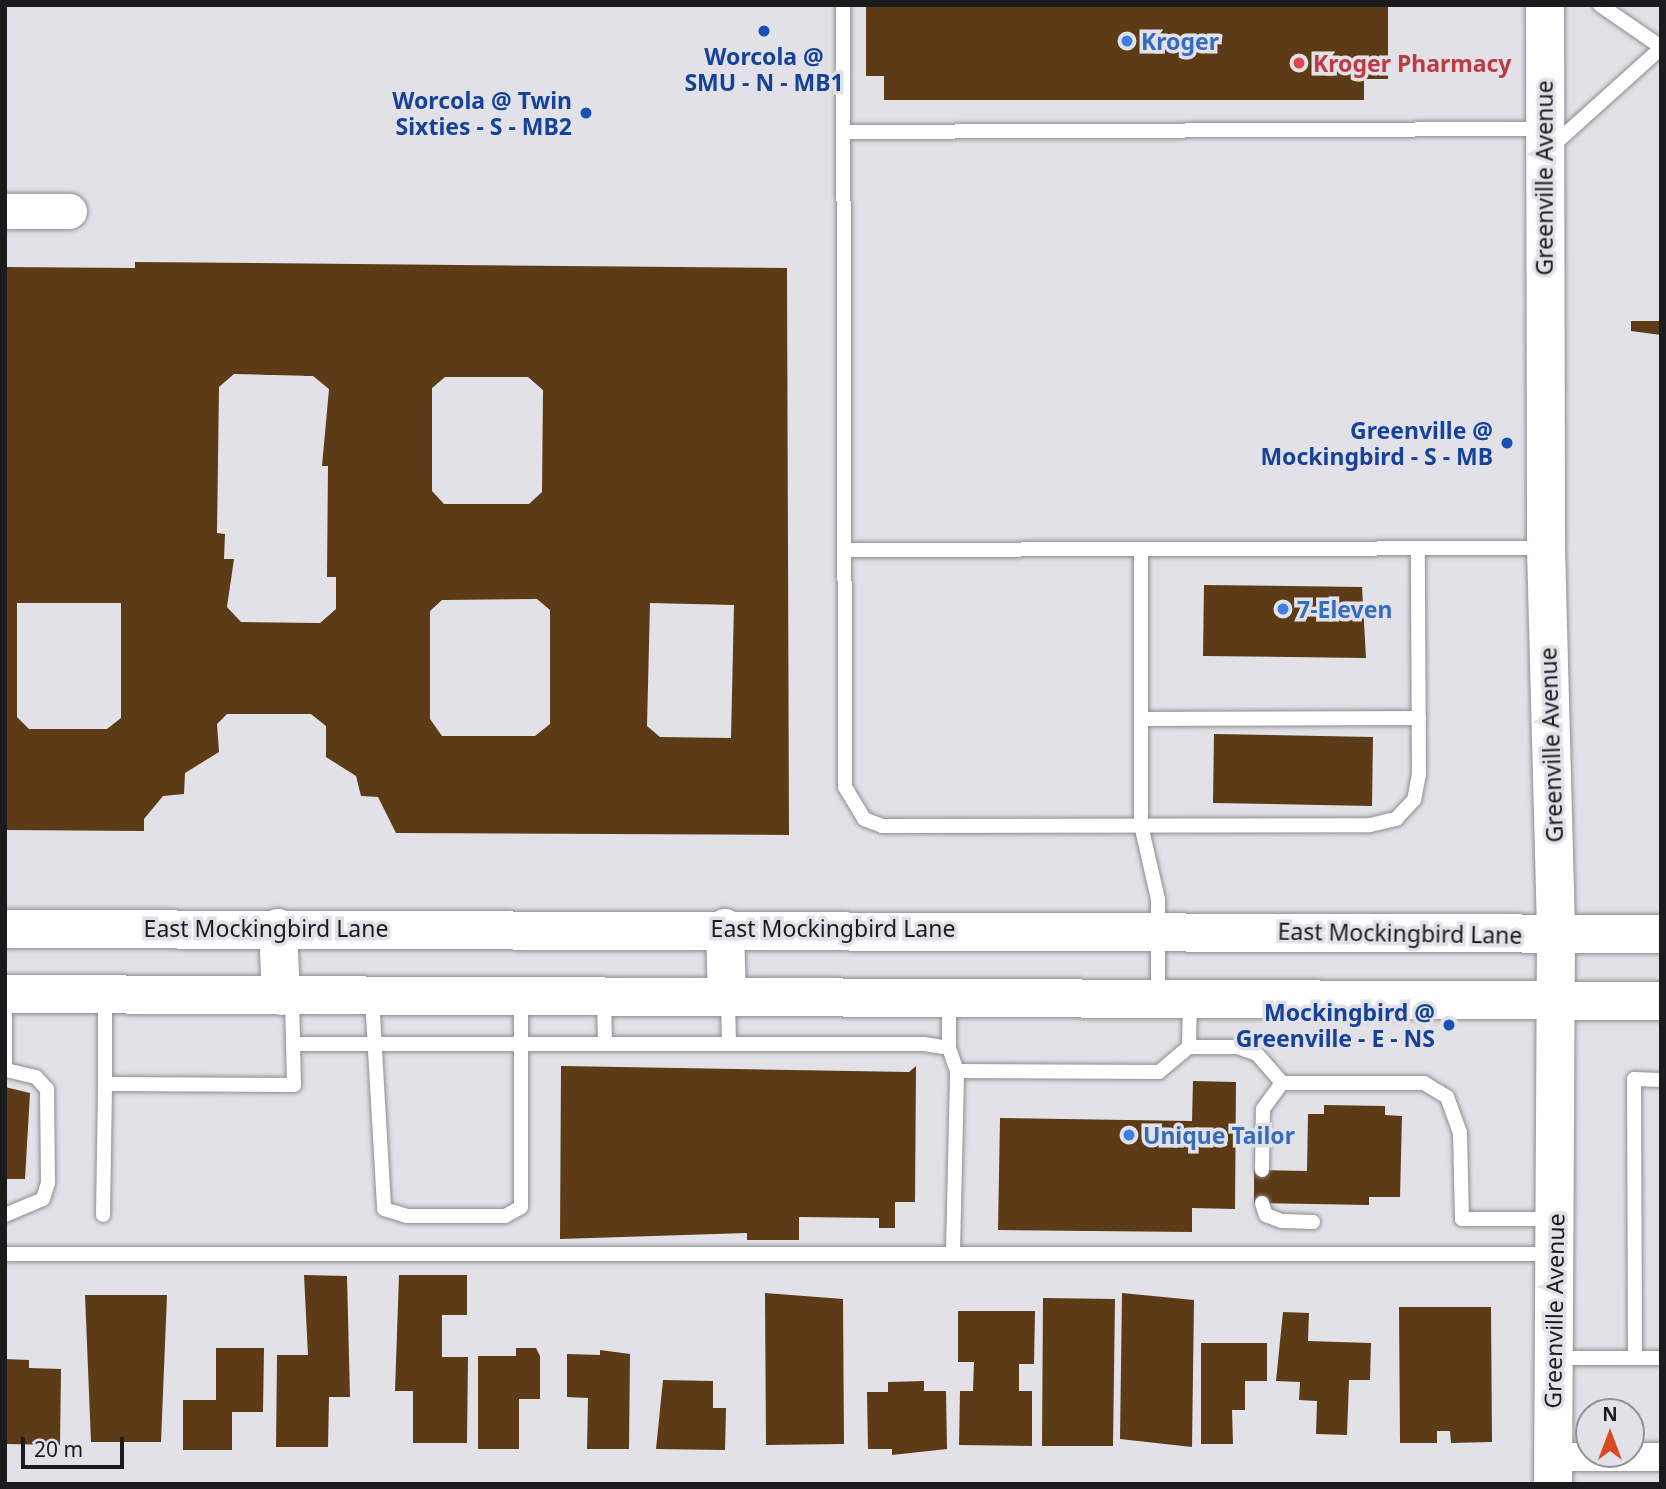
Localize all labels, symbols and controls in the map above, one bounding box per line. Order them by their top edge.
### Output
marker: Worcola @ SMU - N - MB1 [756,23,772,39]
place label: Kroger [1141,27,1219,55]
marker: Kroger [1119,33,1135,49]
place label: Worcola @ SMU - N - MB1 [684,42,844,96]
place label: Kroger Pharmacy [1313,49,1511,77]
marker: Kroger Pharmacy [1291,55,1307,71]
street label: Greenville Avenue [1530,80,1558,276]
place label: Worcola @ Twin Sixties - S - MB2 [392,86,572,140]
marker: Worcola @ Twin Sixties - S - MB2 [578,105,594,121]
place label: Greenville @ Mockingbird - S - MB [1260,416,1493,470]
marker: Greenville @ Mockingbird - S - MB [1499,435,1515,451]
place label: 7-Eleven [1297,595,1392,623]
marker: 7-Eleven [1275,601,1291,617]
street label: Greenville Avenue [1534,647,1568,843]
street label: East Mockingbird Lane [144,914,388,942]
street label: East Mockingbird Lane [711,914,955,942]
street label: East Mockingbird Lane [1277,917,1523,949]
place label: Mockingbird @ Greenville - E - NS [1236,998,1435,1052]
marker: Mockingbird @ Greenville - E - NS [1441,1017,1457,1033]
place label: Unique Tailor [1143,1121,1295,1149]
marker: Unique Tailor [1121,1127,1137,1143]
street label: Greenville Avenue [1538,1213,1570,1409]
north arrow [1575,1398,1645,1468]
text: N [1602,1401,1618,1427]
scale bar [24,1422,128,1466]
text: 20 m [34,1435,83,1463]

